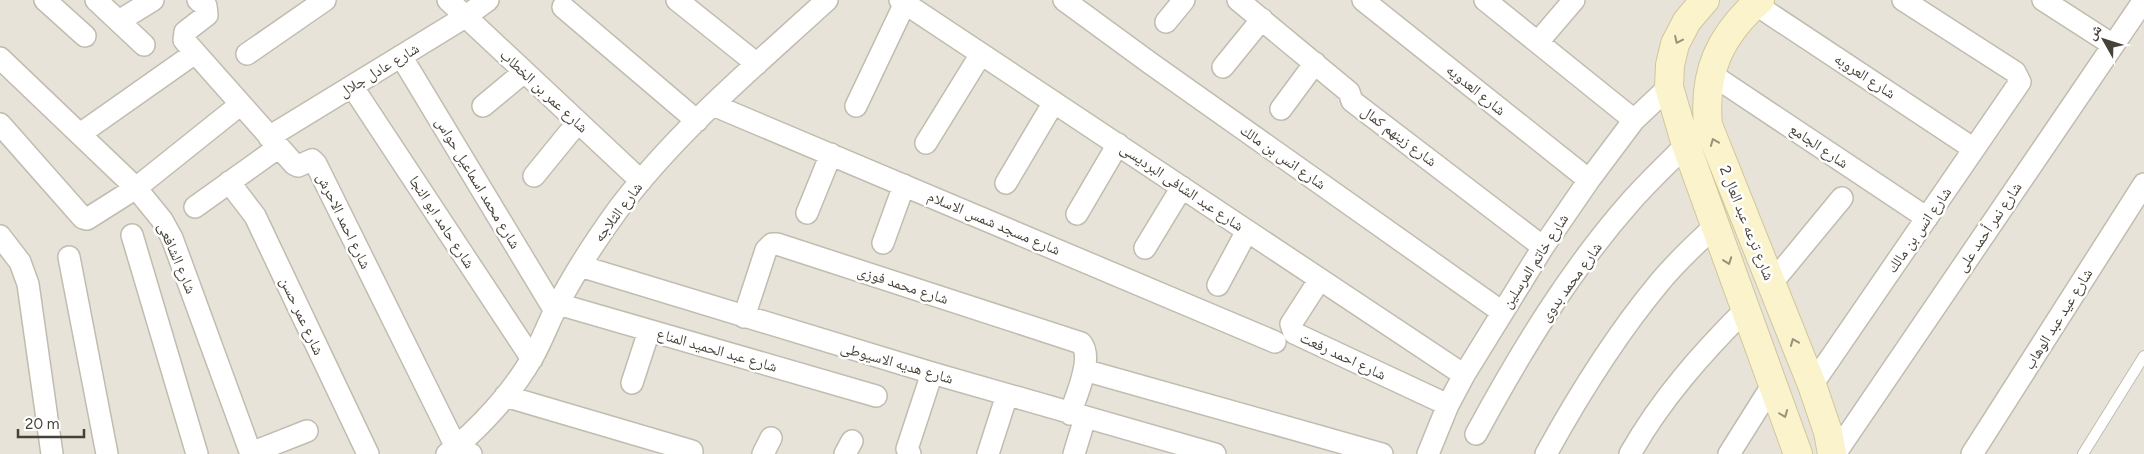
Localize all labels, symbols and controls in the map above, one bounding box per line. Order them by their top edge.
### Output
north arrow [2079,15,2129,65]
text: ش [2083,21,2106,43]
one-way arrow [1674,35,1684,44]
street label: شارع عادل جلال [336,39,423,102]
street label: شارع عمر بن الخطاب [496,46,592,137]
street label: شارع العروبه [1831,50,1899,103]
street label: شارع العدويه [1442,61,1509,120]
street label: شارع زينهم كمال [1357,102,1440,171]
street label: شارع محمد اسماعيل حواس [431,114,524,253]
street label: شارع الجامع [1786,120,1852,173]
street label: شارع انس بن مالك [1236,121,1329,194]
one-way arrow [1710,138,1721,147]
street label: شارع عبد الشافى البرديسى [1116,139,1247,236]
street label: شارع ترعه عبد العال 2 [1715,163,1778,283]
street label: شارع احمد الاحرش [312,170,375,272]
street label: شارع حامد ابو النجا [405,172,479,272]
street label: شارع الثلاجه [590,179,647,246]
street label: شارع نمر أحمد على [1952,179,2026,276]
street label: شارع انس بن مالك [1883,184,1956,277]
street label: شارع مسجد شمس الاسلام [924,187,1063,260]
street label: شارع خاتم المرسلين [1498,210,1573,312]
street label: شارع الشافعى [153,220,200,297]
street label: شارع محمد بدوى [1536,239,1607,326]
one-way arrow [1722,256,1732,265]
street label: شارع محمد فوزى [855,262,951,309]
street label: شارع عيد عبد الوهاب [2020,265,2097,373]
street label: شارع عمر حسن [275,274,328,358]
street label: شارع عبد الحميد المناع [654,324,779,377]
street label: شارع احمد رفعت [1297,328,1389,385]
street label: شارع هديه الاسيوطى [838,338,956,389]
one-way arrow [1790,338,1801,347]
scale bar [18,406,84,438]
one-way arrow [1779,409,1789,417]
text: 20 m [25,415,59,433]

